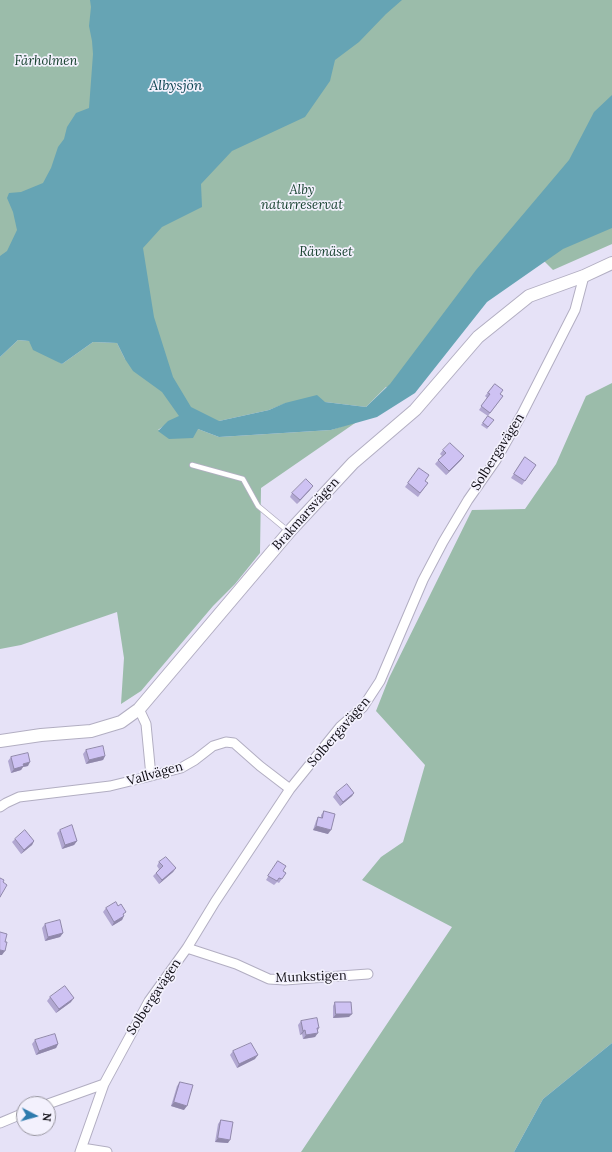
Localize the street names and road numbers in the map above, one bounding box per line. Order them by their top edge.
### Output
street label: Solbergavägen [468,411,528,493]
street label: Brakmarsvägen [269,474,343,554]
street label: Solbergavägen [304,694,374,770]
street label: Vallvägen [125,759,185,789]
street label: Solbergavägen [124,956,184,1038]
street label: Munkstigen [275,968,347,986]

